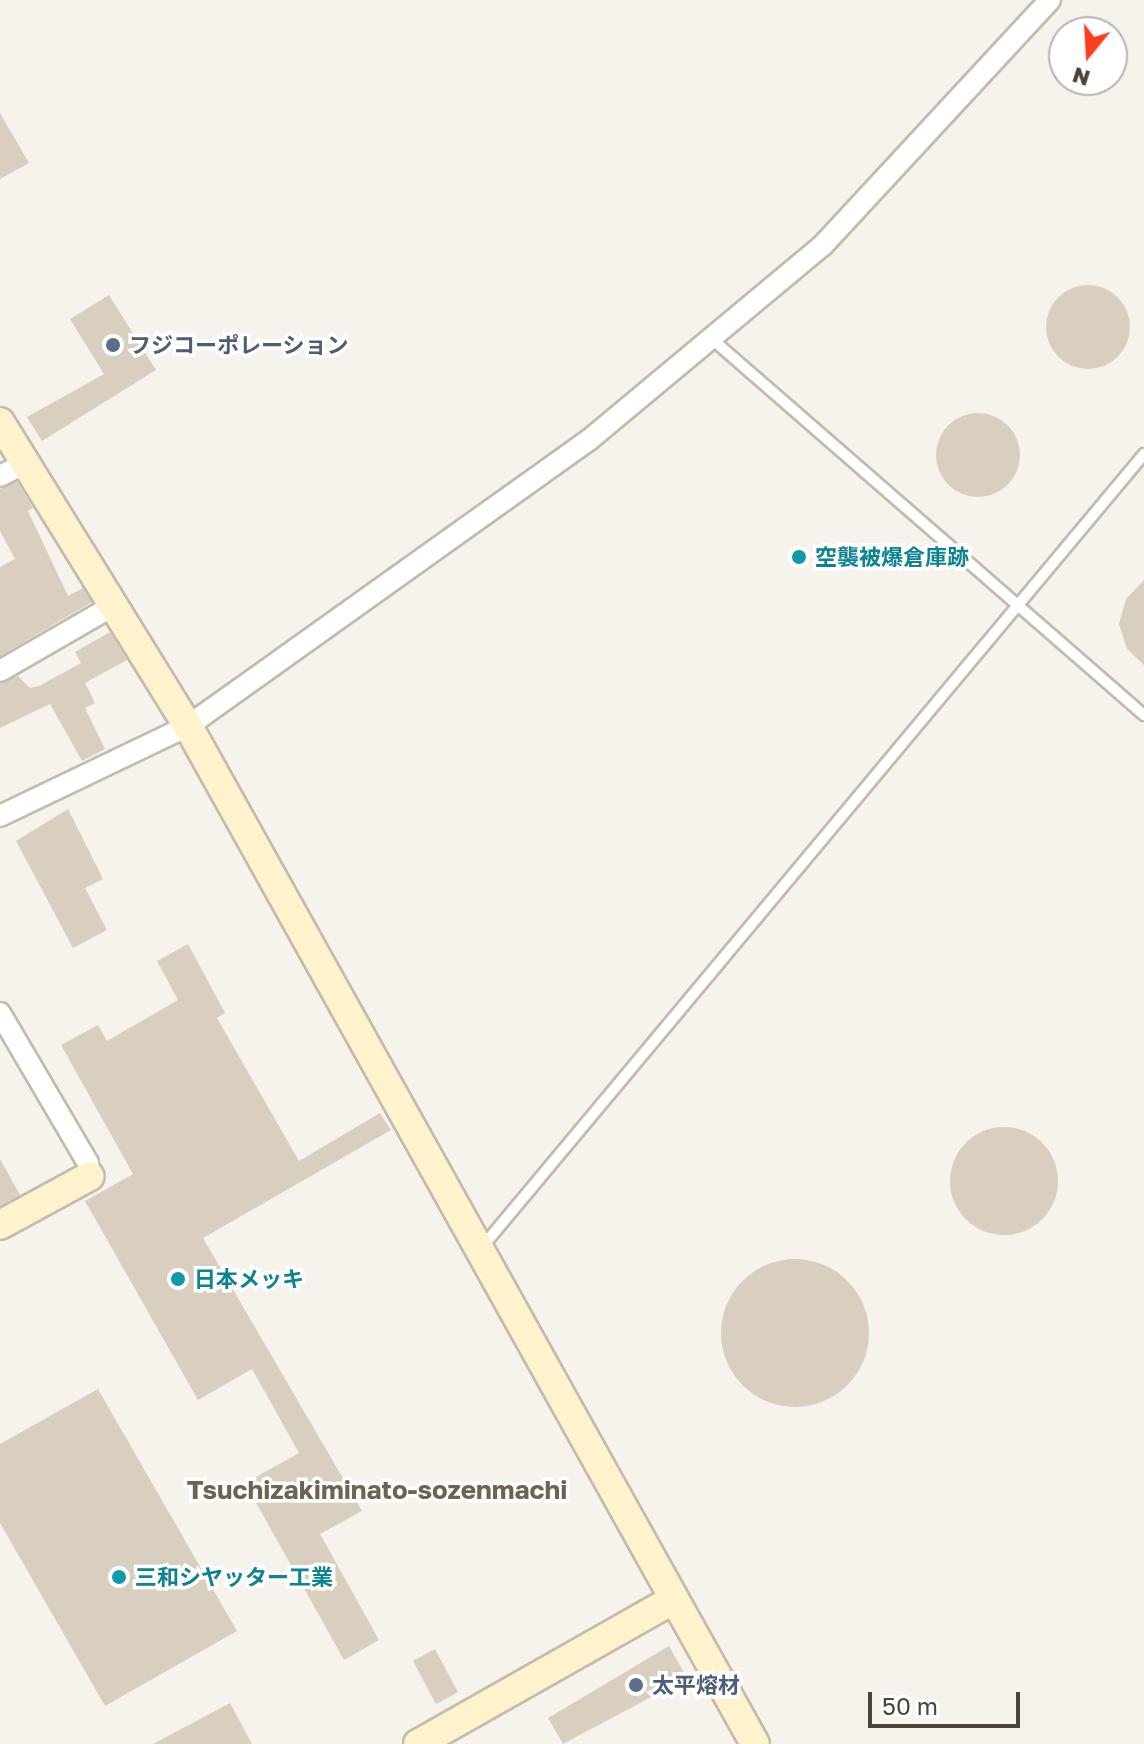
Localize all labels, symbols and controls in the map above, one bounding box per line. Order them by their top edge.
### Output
north arrow [1048,16,1128,96]
text: N [1069,62,1093,93]
place label: フジコーポレーション [129,332,349,358]
marker: フジコーポレーション [104,336,122,354]
place label: 空襲被爆倉庫跡 [815,544,969,570]
marker: 空襲被爆倉庫跡 [790,548,808,566]
place label: 日本メッキ [194,1266,304,1292]
marker: 日本メッキ [169,1270,187,1288]
district label: Tsuchizakiminato-sozenmachi [187,1474,567,1506]
place label: 三和シヤッター工業 [135,1564,333,1590]
marker: 三和シヤッター工業 [110,1568,128,1586]
place label: 太平熔材 [652,1672,740,1698]
marker: 太平熔材 [627,1676,645,1694]
scale bar [872,1676,1024,1726]
text: 50 m [882,1691,938,1720]

